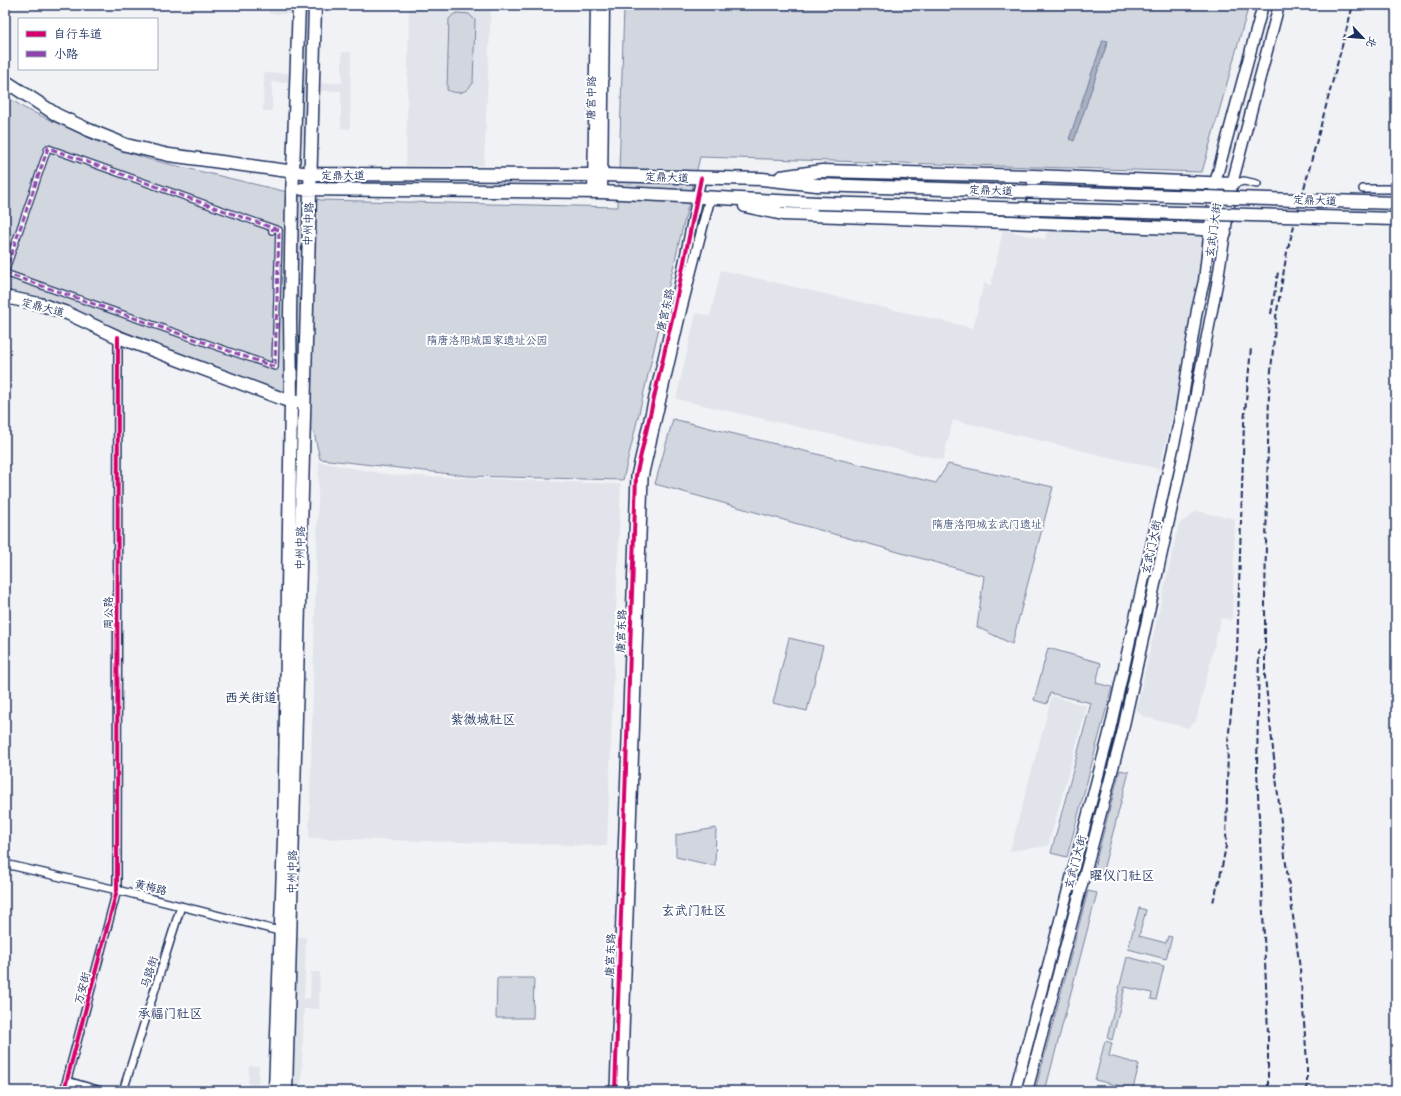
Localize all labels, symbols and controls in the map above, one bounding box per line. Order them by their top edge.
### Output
legend [18,18,158,70]
north arrow [1343,18,1383,58]
text: 自行车道 [54,24,102,42]
text: 北 [1362,34,1382,51]
text: 小路 [54,44,78,62]
street label: 唐宫中路 [582,76,599,120]
street label: 定鼎大道 [321,166,365,183]
street label: 定鼎大道 [645,167,689,186]
street label: 定鼎大道 [969,180,1013,199]
street label: 定鼎大道 [1293,190,1337,209]
street label: 玄武门大街 [1200,201,1225,258]
street label: 中州中路 [298,202,317,246]
street label: 唐宫东路 [651,287,678,333]
street label: 定鼎大道 [20,293,67,320]
park label: 隋唐洛阳城国家遗址公园 [427,331,548,348]
park label: 隋唐洛阳城玄武门遗址 [932,515,1042,532]
street label: 玄武门大街 [1136,517,1165,576]
street label: 中州中路 [291,526,308,570]
street label: 周公路 [99,597,116,630]
street label: 唐宫东路 [611,609,630,653]
district label: 西关街道 [225,687,277,706]
district label: 紫微城社区 [450,709,516,728]
street label: 玄武门大街 [1059,832,1090,891]
street label: 中州中路 [283,850,300,894]
district label: 曜仪门社区 [1089,865,1155,884]
street label: 黄梅路 [133,874,169,899]
district label: 玄武门社区 [661,900,727,919]
street label: 唐宫东路 [600,933,619,977]
street label: 马路街 [136,953,162,990]
street label: 万安街 [69,969,94,1006]
district label: 承福门社区 [137,1003,203,1022]

